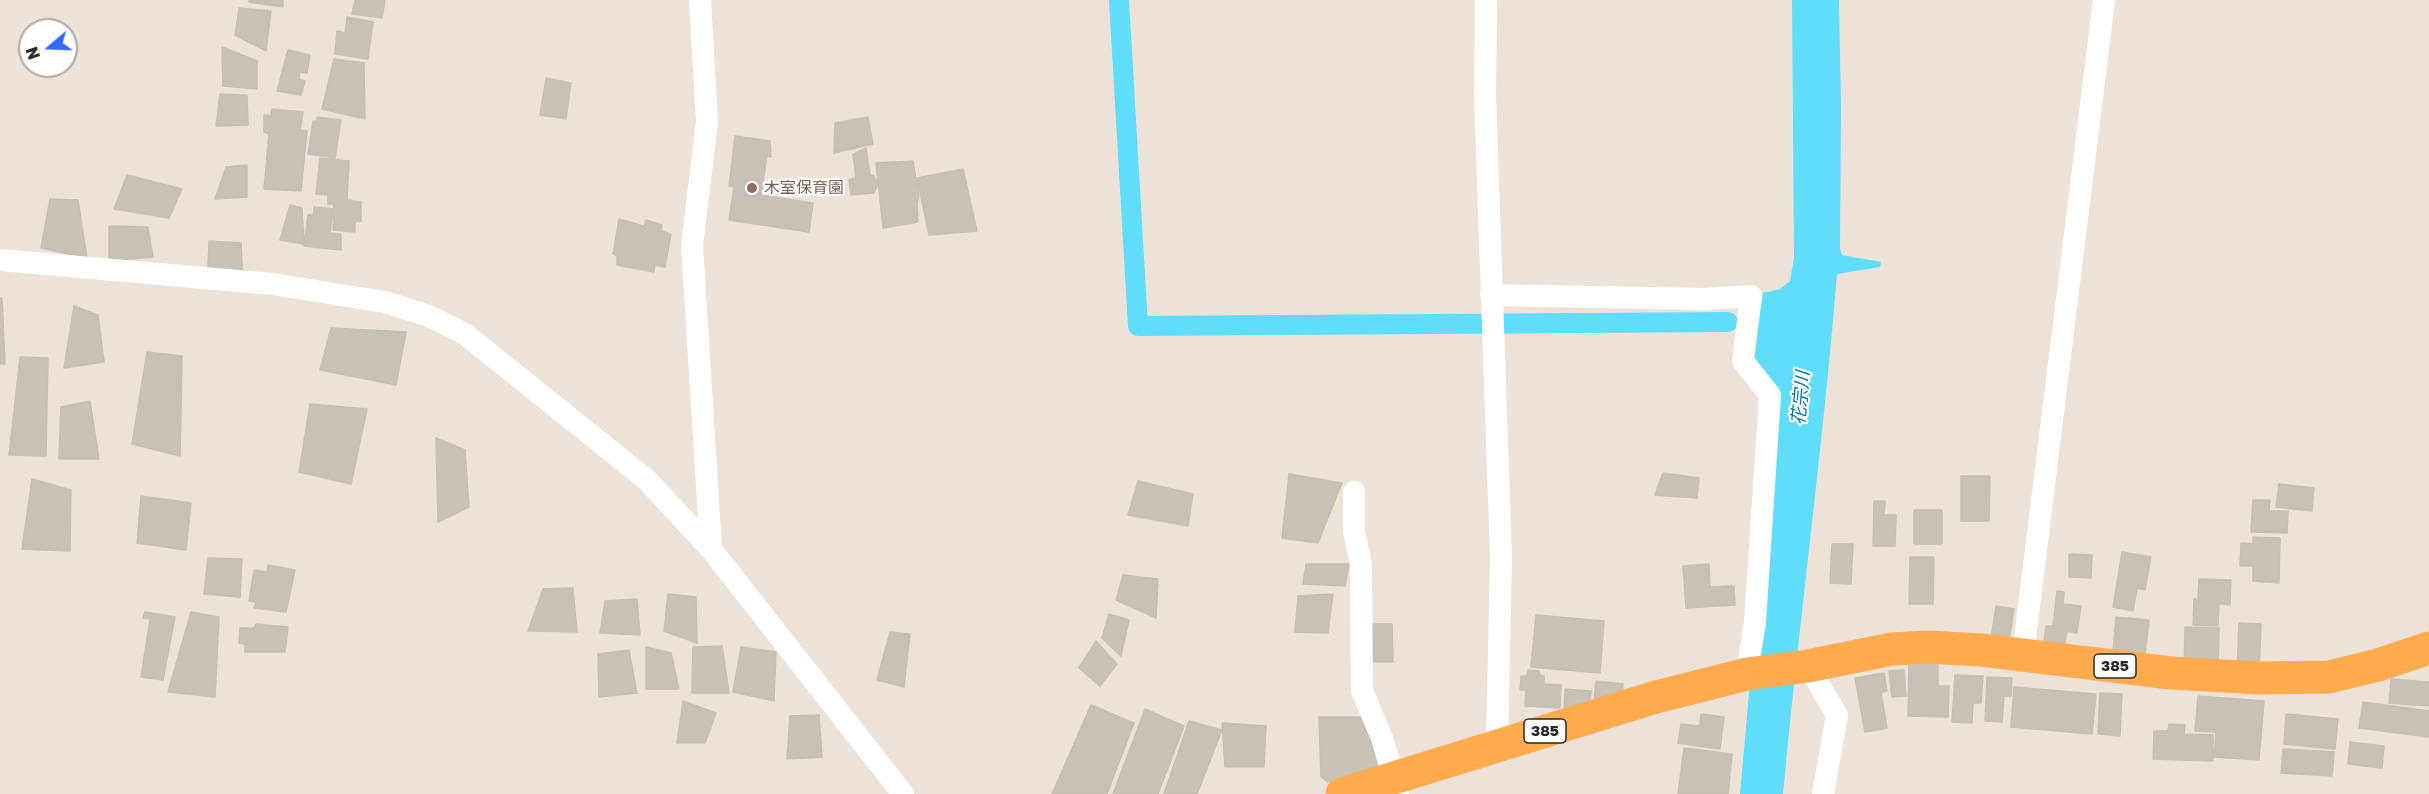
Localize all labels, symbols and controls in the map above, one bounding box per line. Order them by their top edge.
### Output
north arrow [18,18,78,78]
text: N [21,44,44,62]
place label: 木室保育園 [764,178,844,198]
marker: 木室保育園 [745,181,759,195]
water label: 花宗川 [1788,370,1814,426]
road number: 385 [2094,654,2136,678]
road number: 385 [1524,719,1566,743]

